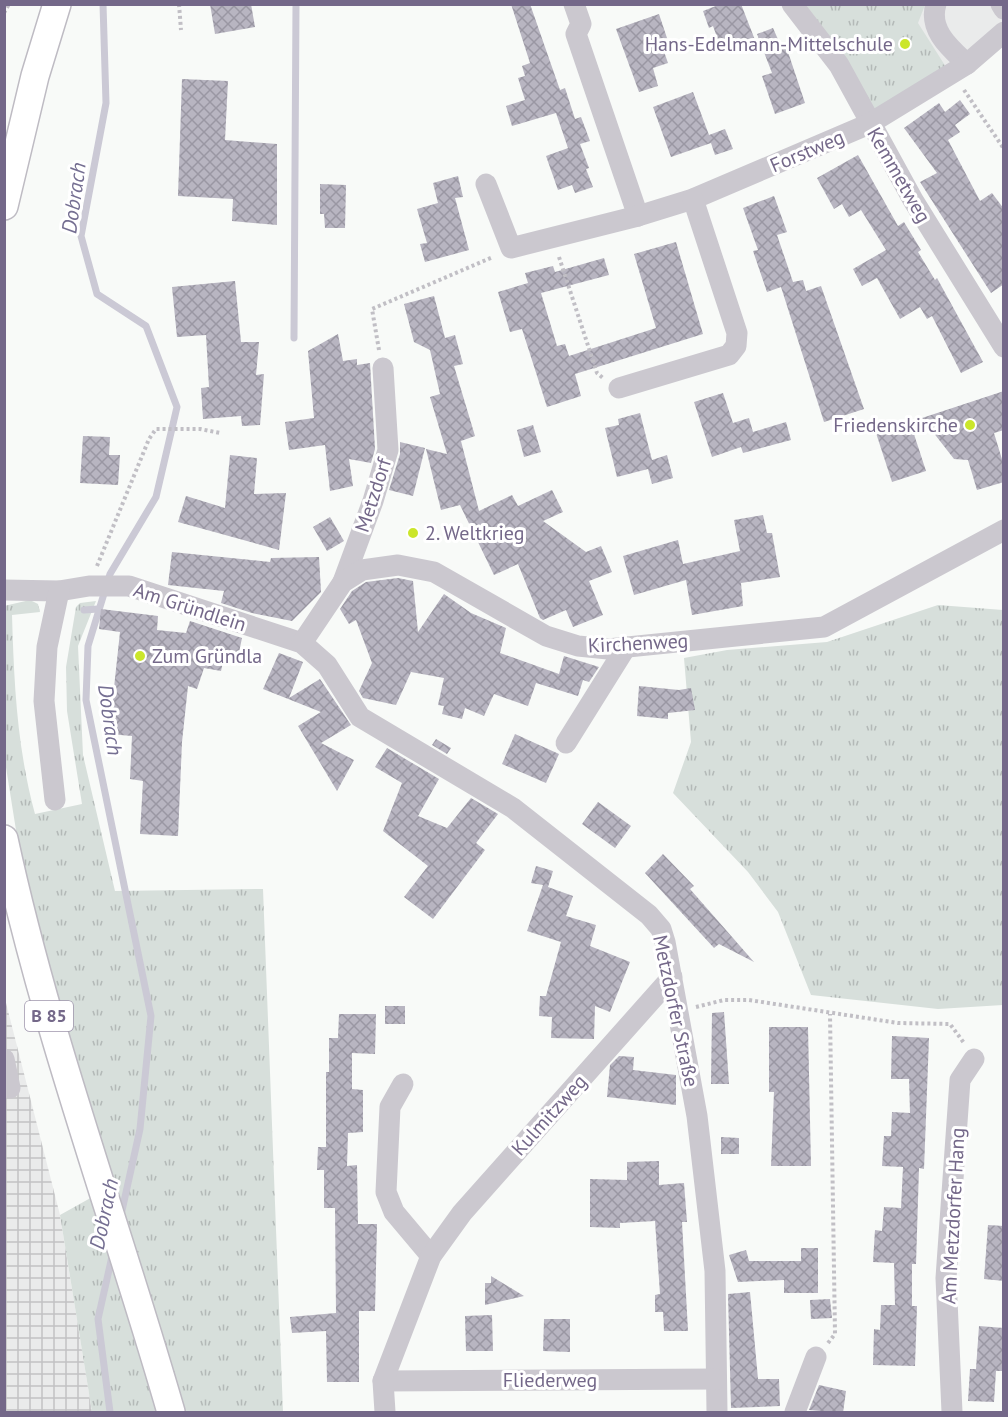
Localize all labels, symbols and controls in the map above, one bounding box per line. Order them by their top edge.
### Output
place label: Hans-Edelmann-Mittelschule [645,31,893,57]
marker: Hans-Edelmann-Mittelschule [898,37,912,51]
street label: Kemmetweg [861,123,937,227]
street label: Forstweg [766,124,848,178]
water label: Dobrach [55,161,92,235]
place label: Friedenskirche [833,412,958,438]
marker: Friedenskirche [963,418,977,432]
street label: Metzdorf [349,453,398,535]
place label: 2. Weltkrieg [425,520,525,546]
marker: 2. Weltkrieg [406,526,420,540]
street label: Am Gründlein [130,577,250,637]
street label: Kirchenweg [587,627,689,659]
place label: Zum Gründla [152,643,262,669]
marker: Zum Gründla [133,649,147,663]
water label: Dobrach [92,683,129,757]
street label: Metzdorfer Straße [647,933,705,1089]
road number: B 85 [25,1001,73,1031]
street label: Kulmitzweg [506,1069,592,1161]
street label: Am Metzdorfer Hang [935,1127,971,1305]
water label: Dobrach [83,1176,124,1252]
street label: Fliederweg [503,1367,597,1393]

